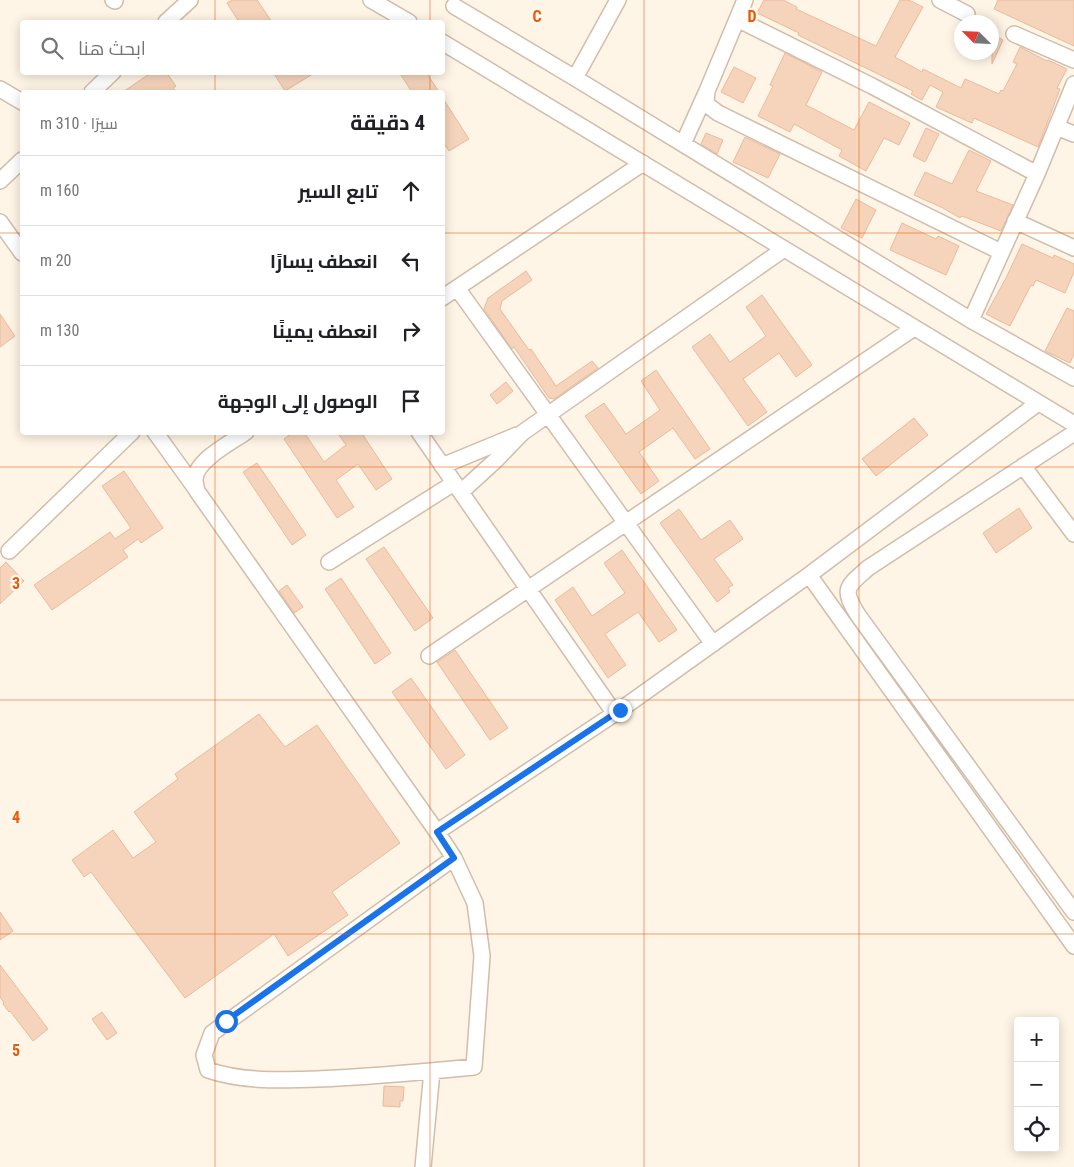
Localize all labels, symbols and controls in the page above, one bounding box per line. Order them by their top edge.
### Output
text: C [532,7,542,26]
text: D [747,7,757,26]
north arrow [954,15,999,60]
search box [20,20,445,75]
icon: search [38,34,66,62]
text: ابحث هنا [78,37,146,60]
text: 4 دقيقة [350,111,425,135]
text: سيرًا · 310 m [40,114,118,133]
icon: ahead [397,177,425,205]
text: تابع السير [298,180,378,203]
text: 160 m [40,181,79,200]
icon: left [397,247,425,275]
text: انعطف يسارًا [270,250,378,273]
text: 20 m [40,251,72,270]
icon: right [397,317,425,345]
text: انعطف يمينًا [272,320,378,343]
text: 130 m [40,321,79,340]
icon: arrive [397,387,425,415]
text: الوصول إلى الوجهة [218,390,378,413]
text: 3 [12,574,20,593]
route end [609,699,632,722]
text: 4 [12,808,20,827]
route start [215,1010,238,1033]
map controls [1014,1017,1059,1152]
button: + [1014,1017,1059,1062]
text: 5 [12,1041,20,1060]
button: − [1014,1062,1059,1107]
button: locate [1014,1107,1059,1152]

